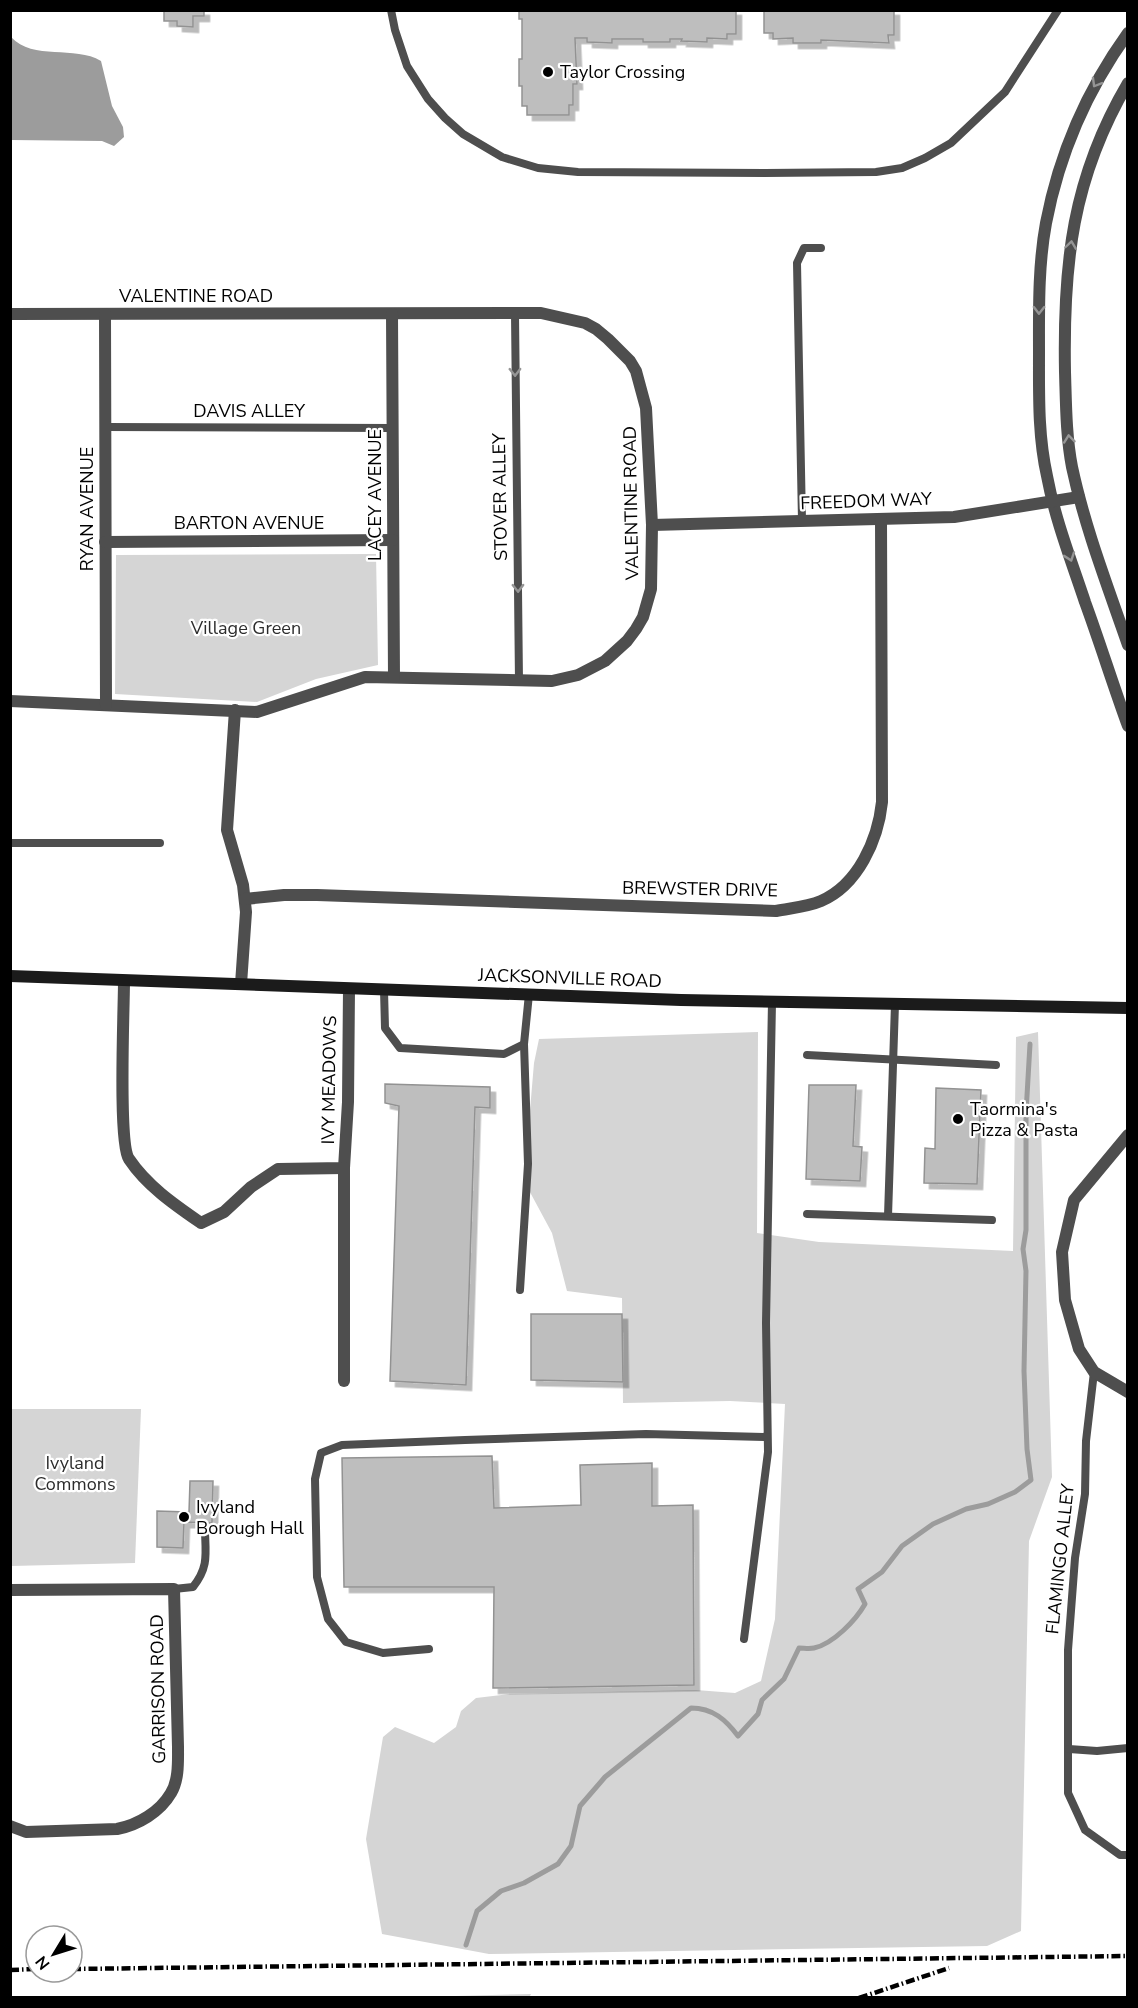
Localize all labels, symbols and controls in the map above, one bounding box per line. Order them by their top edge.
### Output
place label: Taylor Crossing [560,60,685,84]
marker: Taylor Crossing [541,65,555,79]
one-way arrow [1092,77,1103,87]
one-way arrow [1064,240,1076,249]
street label: VALENTINE ROAD [118,284,273,308]
one-way arrow [1033,306,1045,315]
one-way arrow [509,368,521,377]
street label: DAVIS ALLEY [193,399,305,423]
street label: VALENTINE ROAD [618,426,644,581]
street label: LACEY AVENUE [363,429,387,561]
street label: STOVER ALLEY [487,433,513,561]
one-way arrow [1063,435,1076,444]
street label: RYAN AVENUE [75,447,99,571]
street label: FREEDOM WAY [800,487,932,515]
street label: BARTON AVENUE [174,511,324,535]
one-way arrow [1062,551,1075,562]
one-way arrow [512,584,524,593]
park label: Village Green [190,616,301,640]
street label: BREWSTER DRIVE [622,876,778,902]
street label: JACKSONVILLE ROAD [477,963,662,993]
street label: IVY MEADOWS [316,1015,342,1145]
place label: Taormina's Pizza & Pasta [970,1097,1078,1142]
marker: Taormina's Pizza & Pasta [951,1112,965,1126]
park label: Ivyland Commons [34,1451,116,1496]
street label: FLAMINGO ALLEY [1040,1482,1080,1635]
place label: Ivyland Borough Hall [196,1495,305,1540]
marker: Ivyland Borough Hall [177,1510,191,1524]
street label: GARRISON ROAD [145,1614,171,1764]
north arrow [24,1924,84,1984]
text: N [31,1951,55,1974]

